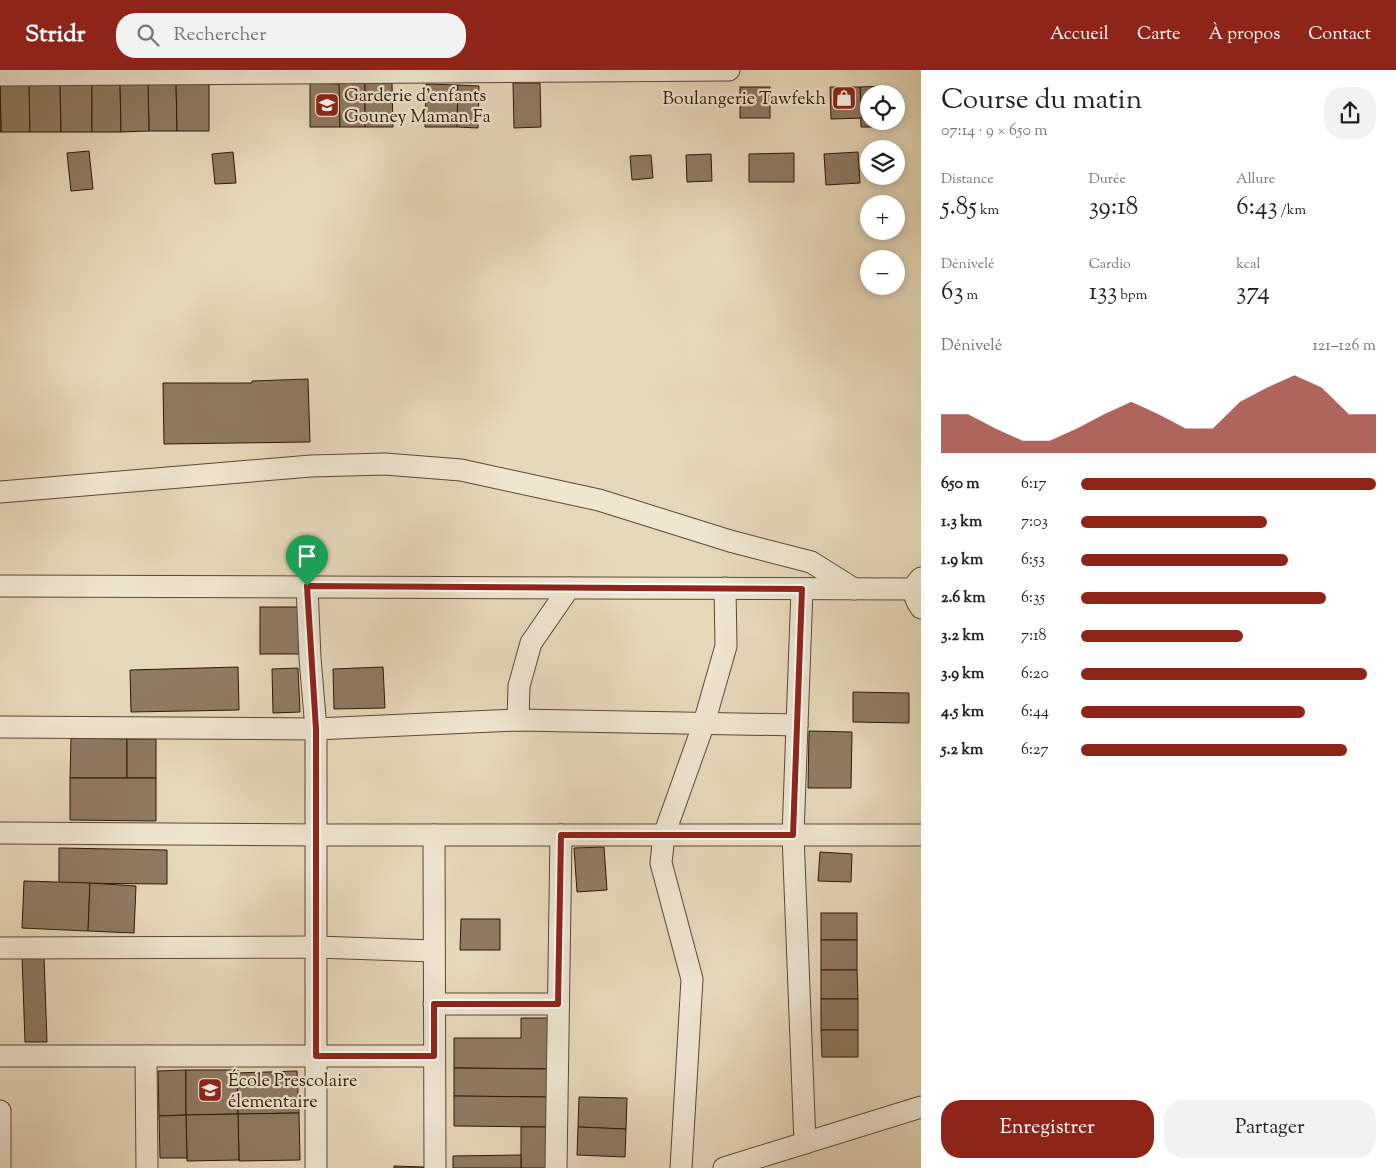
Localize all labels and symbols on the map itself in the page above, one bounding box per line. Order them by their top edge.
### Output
place label: Garderie d'enfants Gouney Maman Fa [344,84,491,131]
shop icon: Boulangerie Tawfekh [831,85,857,111]
place label: Boulangerie Tawfekh [662,87,826,113]
school or university icon: Garderie d'enfants Gouney Maman Fa [314,92,340,118]
pin [286,535,328,586]
place label: École Prescolaire élementaire [228,1069,357,1116]
school or university icon: École Prescolaire élementaire [197,1077,223,1103]

